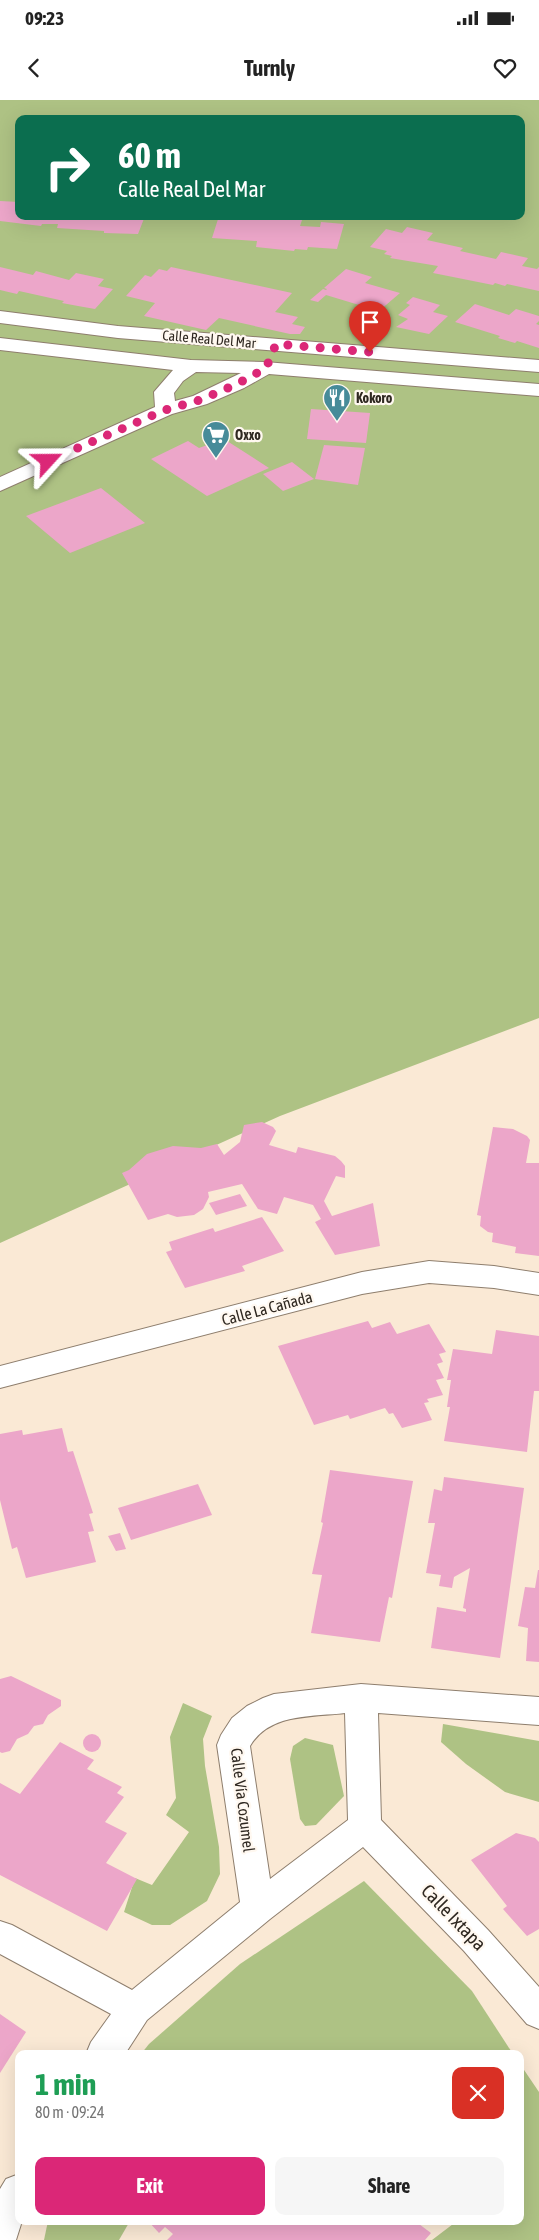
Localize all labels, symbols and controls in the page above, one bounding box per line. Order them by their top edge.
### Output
text: 09:23 [25,7,64,29]
icon: back [20,54,48,82]
icon: heart [491,54,519,82]
text: Turnly [244,55,295,81]
icon: right [35,135,100,200]
text: 60 m [118,135,181,175]
text: Calle Real Del Mar [118,176,265,202]
pin [349,301,391,352]
icon: arrive [356,308,384,336]
street label: Calle Real Del Mar [162,327,257,351]
restaurant icon: Kokoro [322,383,352,422]
place label: Kokoro [356,390,393,406]
supermarket icon: Oxxo [201,420,231,459]
place label: Oxxo [235,427,261,443]
position arrow [21,434,73,486]
street label: Calle La Cañada [220,1287,314,1329]
street label: Calle Vía Cozumel [228,1747,258,1854]
street label: Calle Ixtapa [417,1879,491,1955]
text: 1 min [35,2067,96,2101]
button: close [452,2067,504,2119]
text: 80 m · 09:24 [35,2103,105,2121]
button: Exit [35,2157,265,2215]
button: Share [275,2157,504,2215]

